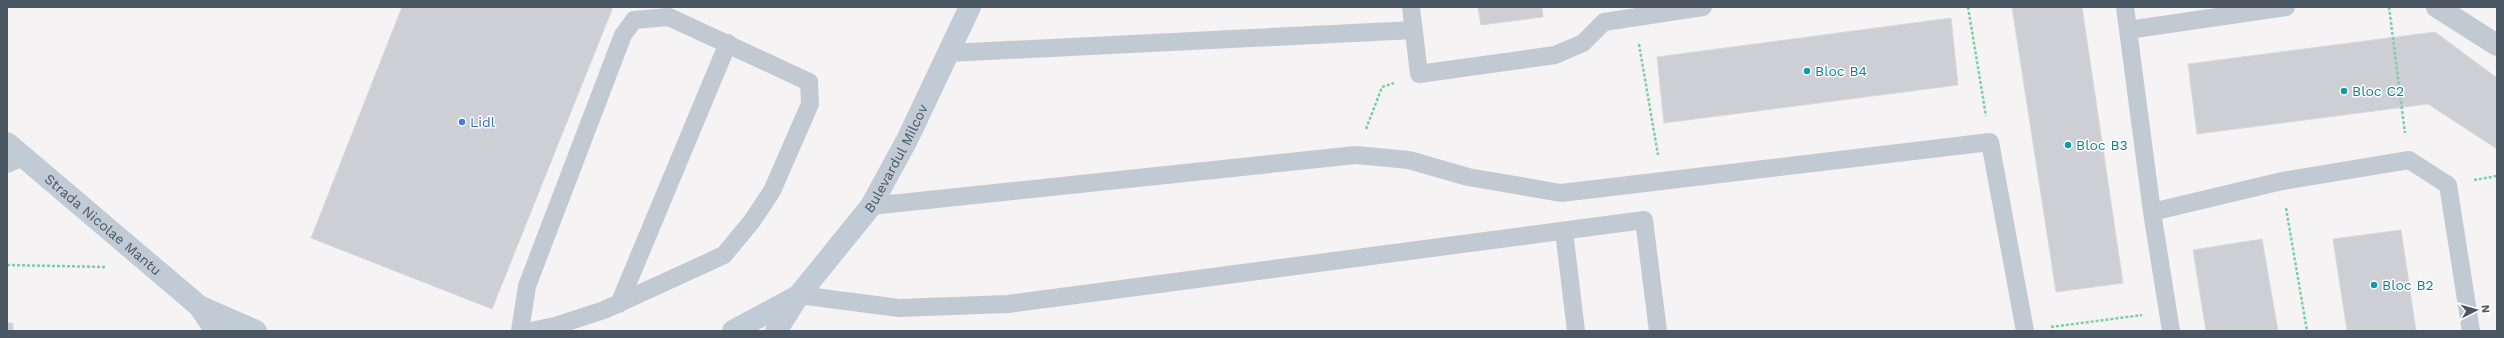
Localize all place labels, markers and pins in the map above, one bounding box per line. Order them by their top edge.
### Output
place label: Bloc B4 [1815,63,1867,79]
marker: Bloc B4 [1802,66,1812,76]
place label: Bloc C2 [2352,83,2404,99]
marker: Bloc C2 [2339,86,2349,96]
place label: Lidl [470,114,496,130]
marker: Lidl [457,117,467,127]
place label: Bloc B3 [2076,137,2128,153]
marker: Bloc B3 [2063,140,2073,150]
place label: Bloc B2 [2382,277,2434,293]
marker: Bloc B2 [2369,280,2379,290]

